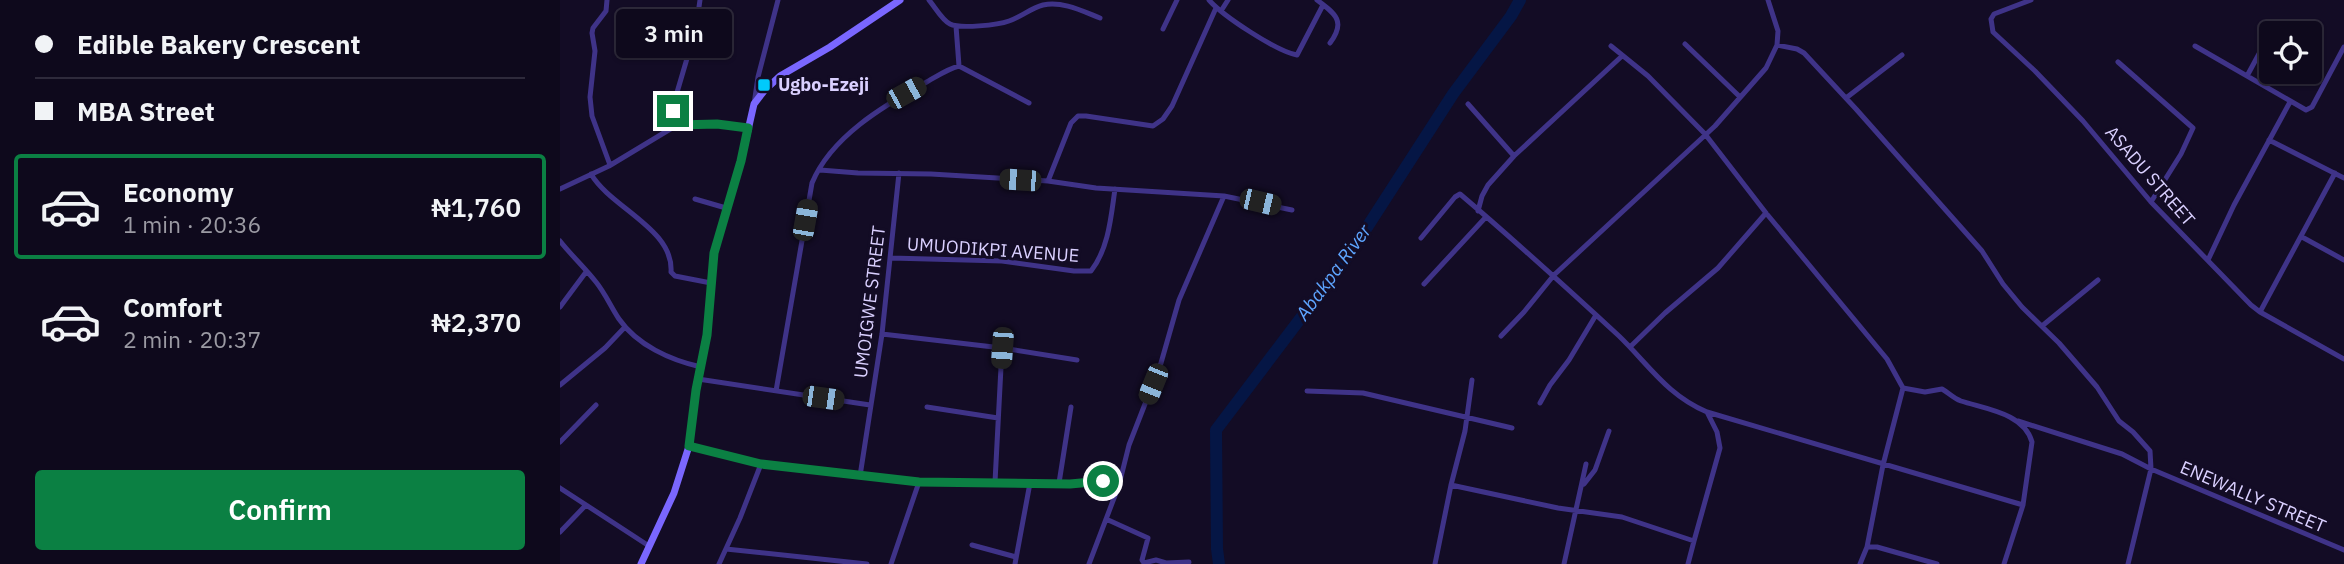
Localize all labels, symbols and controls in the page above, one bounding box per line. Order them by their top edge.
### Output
callout: 3 min [615,10,731,58]
text: 3 min [644,18,704,48]
map controls [2259,21,2322,84]
button: locate [2259,21,2322,84]
text: Edible Bakery Crescent [77,27,360,61]
place label: Ugbo-Ezeji [778,73,869,96]
car [883,74,930,112]
marker: Ugbo-Ezeji [756,77,772,93]
text: MBA Street [77,94,215,128]
route end [657,95,689,127]
street label: ASADU STREET [2101,121,2200,231]
car [999,168,1042,192]
icon: car [39,175,102,238]
text: Economy [123,175,234,209]
car [1238,187,1283,217]
text: ₦1,760 [431,190,521,224]
car [792,197,819,243]
text: 1 min · 20:36 [123,209,261,239]
water label: Abakpa River [1290,219,1376,325]
street label: UMOIGWE STREET [849,224,890,379]
street label: UMUODIKPI AVENUE [906,232,1080,267]
icon: car [39,290,102,353]
text: Comfort [123,290,222,324]
text: ₦2,370 [431,305,521,339]
text: 2 min · 20:37 [123,324,261,354]
car [991,326,1014,370]
car [1136,361,1171,407]
car [801,385,846,411]
street label: ENEWALLY STREET [2177,455,2330,538]
route start [1087,465,1119,497]
button: Confirm [35,470,525,550]

